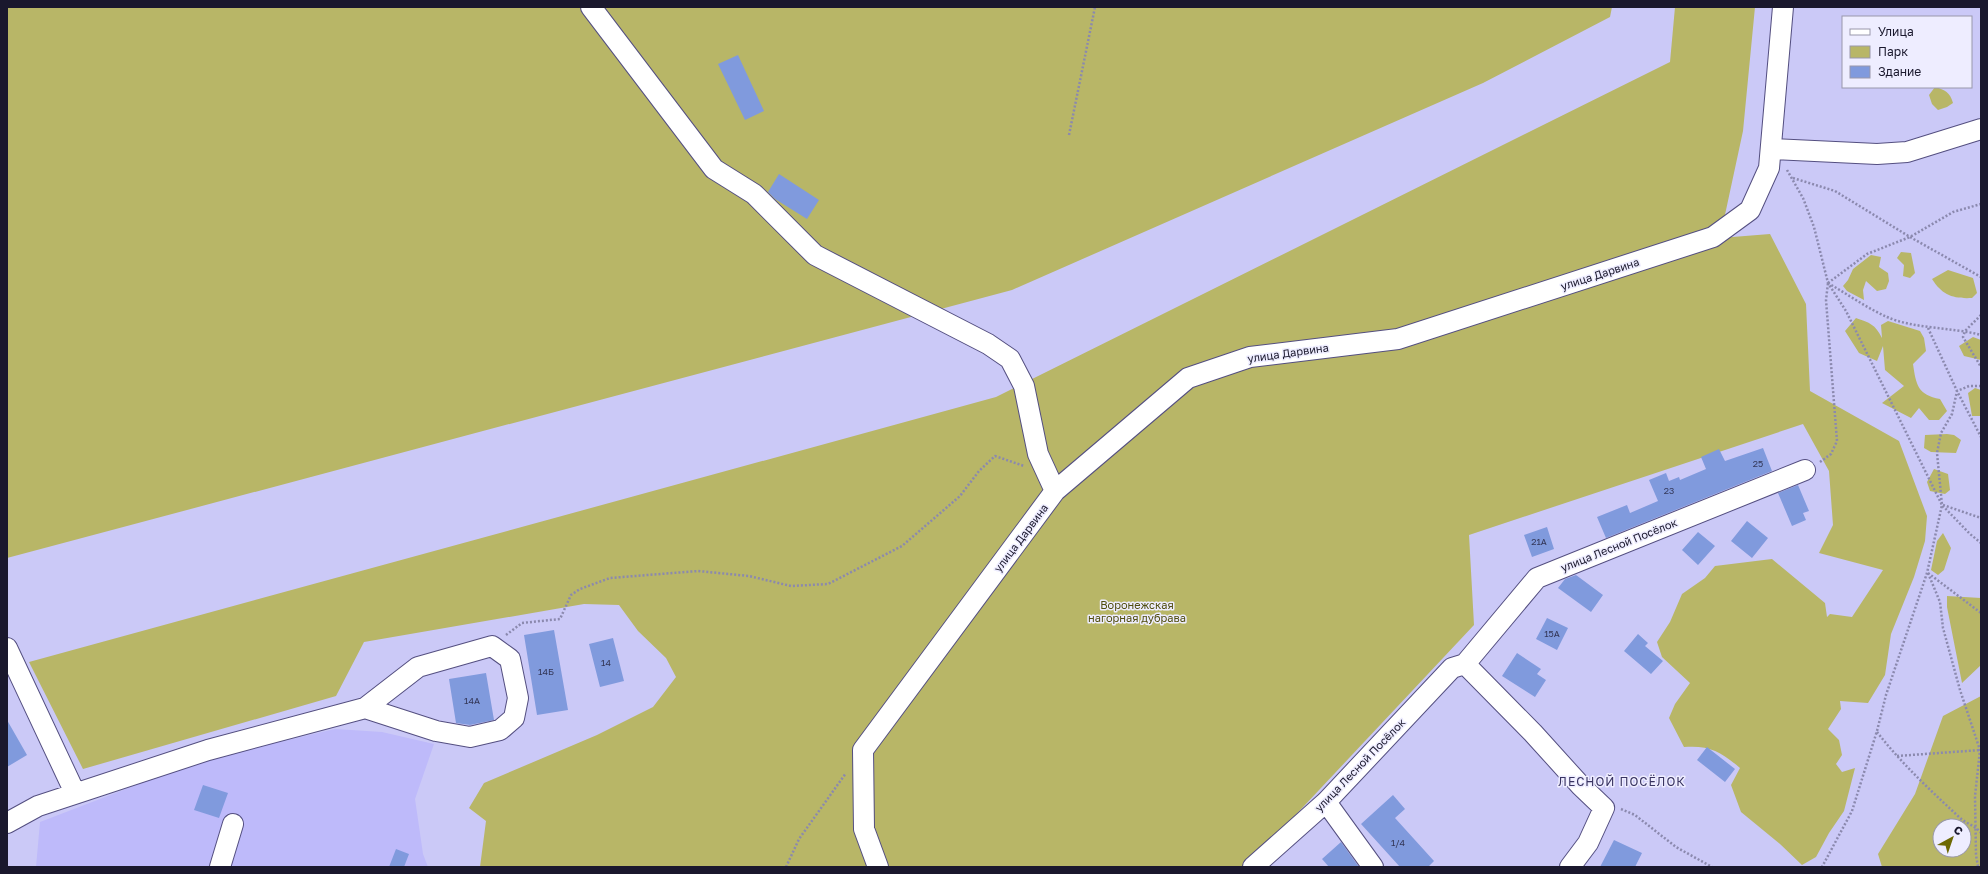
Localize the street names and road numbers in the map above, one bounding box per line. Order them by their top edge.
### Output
street label: улица Дарвина [1559,255,1641,292]
street label: улица Дарвина [1247,340,1329,365]
street label: улица Дарвина [991,501,1050,574]
street label: улица Лесной Посёлок [1559,515,1680,574]
street label: улица Лесной Посёлок [1312,715,1408,814]

